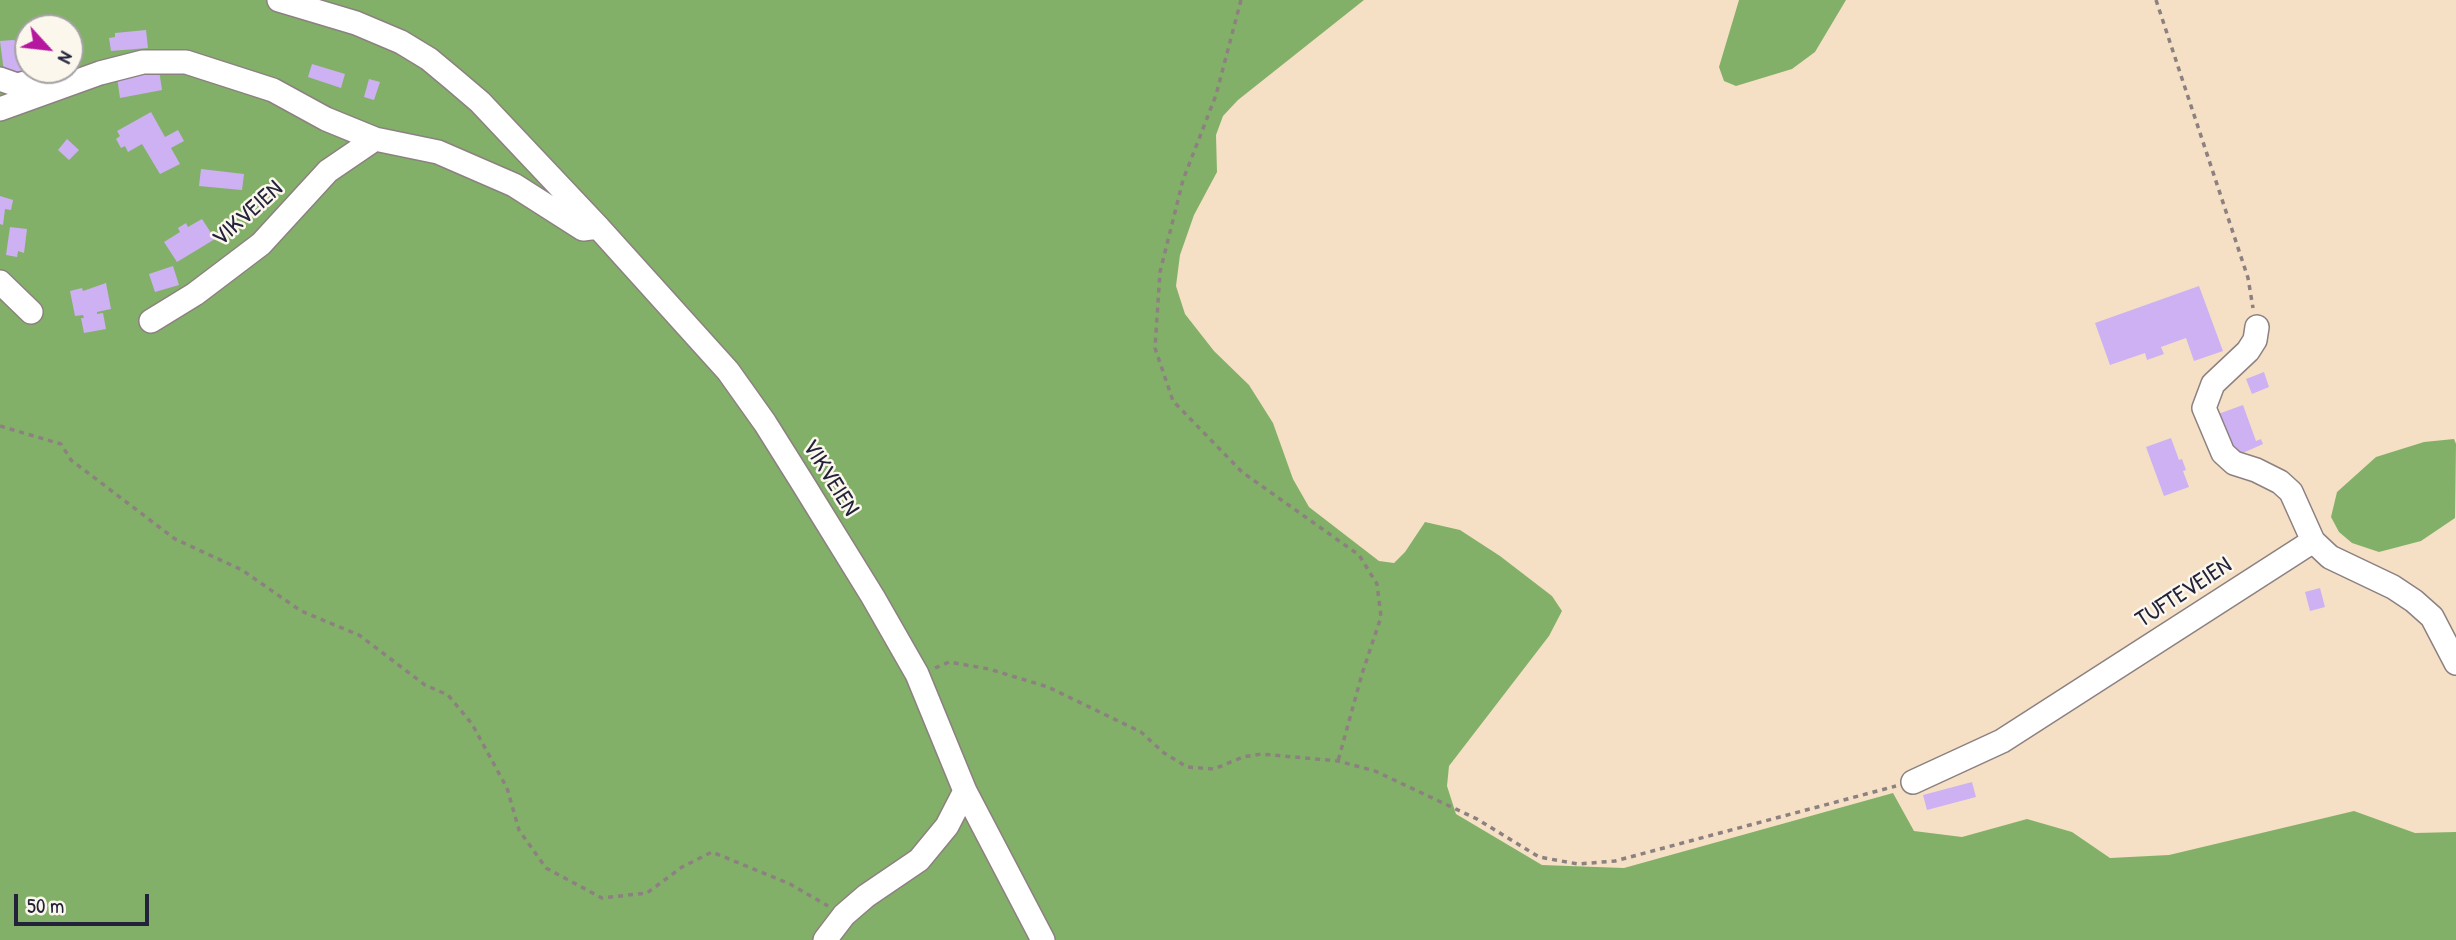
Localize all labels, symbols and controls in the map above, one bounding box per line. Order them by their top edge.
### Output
north arrow [14,14,84,84]
text: N [52,47,80,68]
street label: VIKVEIEN [207,175,289,253]
street label: VIKVEIEN [795,434,865,522]
street label: TUFTEVEIEN [2131,551,2237,635]
scale bar [18,880,152,924]
text: 50 m [27,891,64,920]

